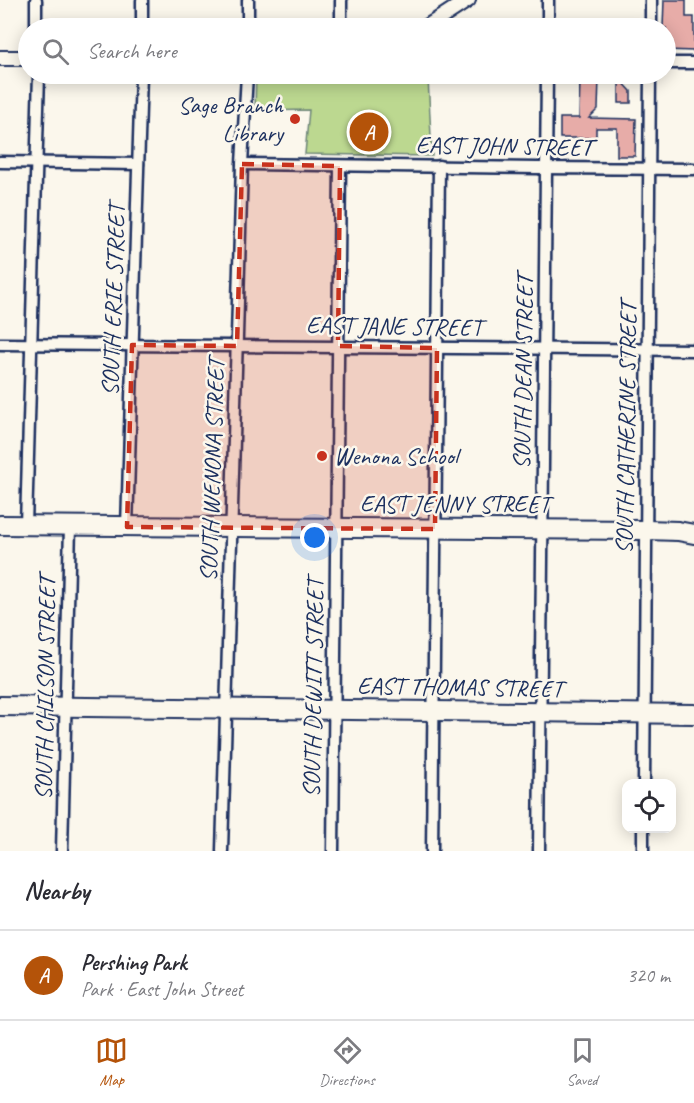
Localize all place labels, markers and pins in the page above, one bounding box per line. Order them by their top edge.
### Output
place label: Sage Branch Library [178,90,285,148]
pin: A [350,110,388,154]
marker: Sage Branch Library [288,112,302,126]
place label: Wenona School [334,441,462,471]
marker: Wenona School [315,449,329,463]

